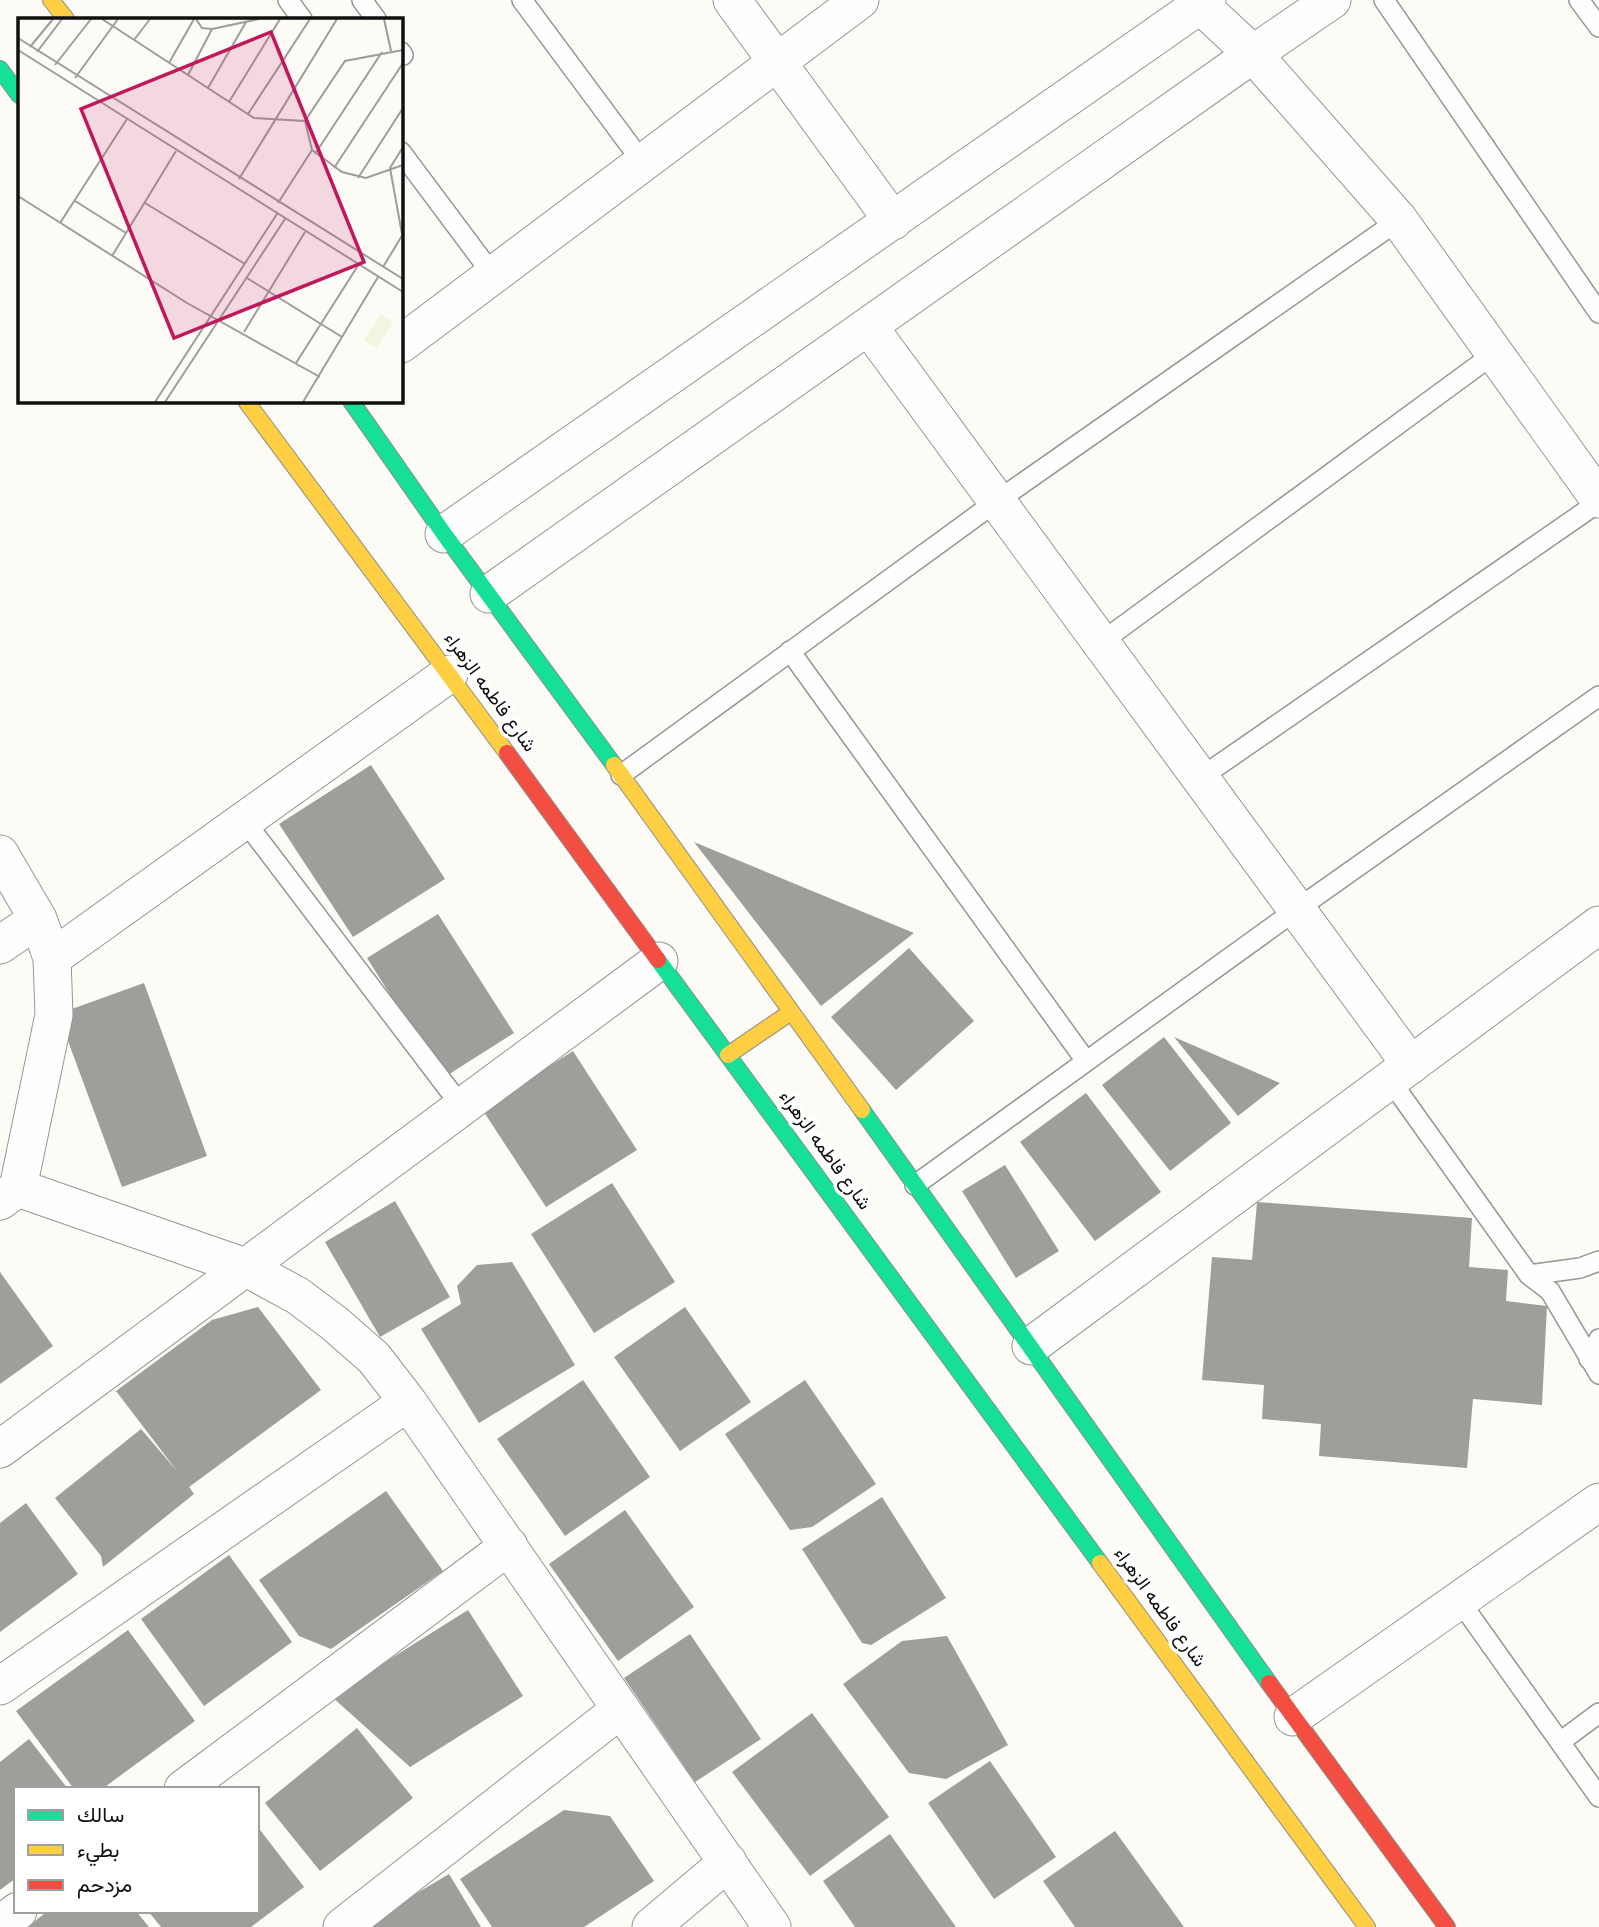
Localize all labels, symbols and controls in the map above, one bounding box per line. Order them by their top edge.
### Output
inset map [18,18,402,402]
street label: شارع فاطمه الزهراء [435,627,543,759]
street label: شارع فاطمه الزهراء [770,1085,878,1217]
street label: شارع فاطمه الزهراء [1105,1542,1213,1674]
legend [14,1787,259,1913]
text: سالك [77,1800,124,1833]
text: بطيء [77,1835,120,1868]
text: مزدحم [77,1870,132,1903]

